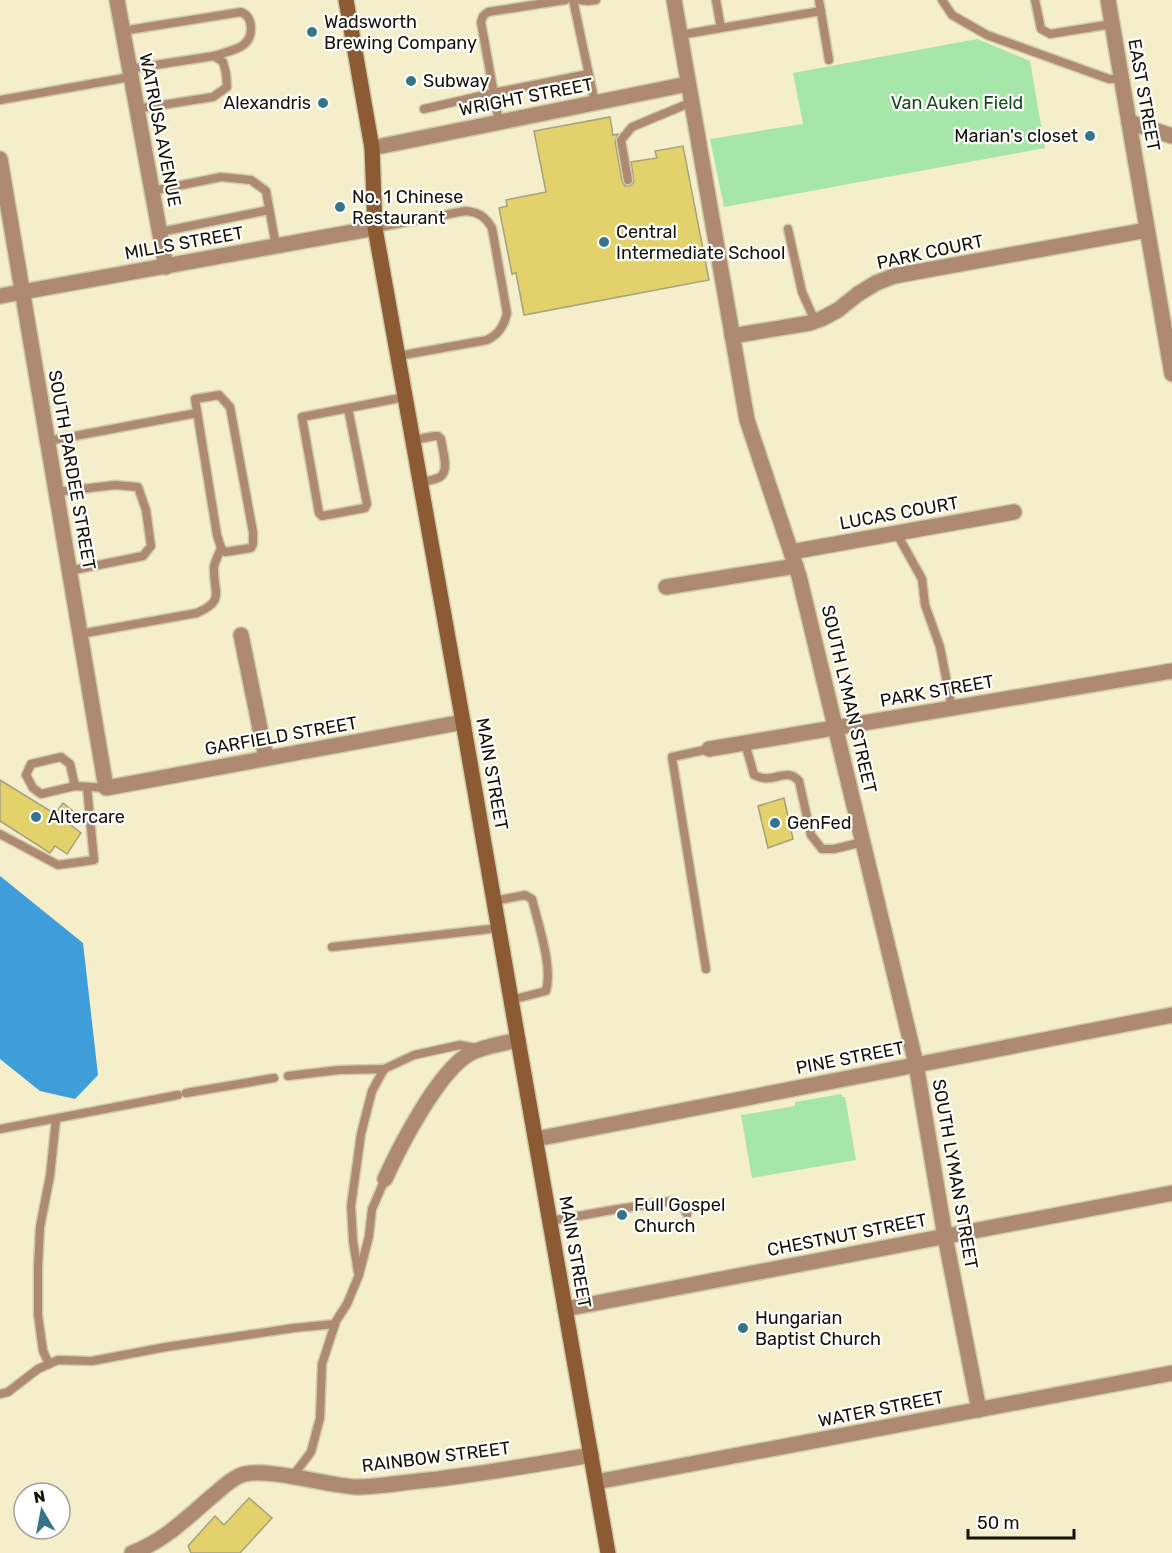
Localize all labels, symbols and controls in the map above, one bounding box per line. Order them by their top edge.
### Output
place label: Wadsworth Brewing Company [324,11,477,54]
marker: Wadsworth Brewing Company [305,25,319,39]
street label: EAST STREET [1123,37,1165,153]
street label: WATRUSA AVENUE [134,51,186,209]
place label: Subway [423,70,489,92]
street label: WRIGHT STREET [457,73,595,121]
marker: Subway [404,74,418,88]
place label: Alexandris [223,92,311,114]
park label: Van Auken Field [891,92,1023,114]
marker: Alexandris [316,96,330,110]
place label: Marian's closet [954,125,1078,147]
marker: Marian's closet [1083,129,1097,143]
place label: No. 1 Chinese Restaurant [352,186,463,229]
marker: No. 1 Chinese Restaurant [333,200,347,214]
place label: Central Intermediate School [616,221,785,264]
street label: MILLS STREET [123,222,245,264]
street label: PARK COURT [875,230,985,274]
marker: Central Intermediate School [597,235,611,249]
street label: SOUTH PARDEE STREET [44,368,100,572]
street label: LUCAS COURT [838,492,960,534]
street label: SOUTH LYMAN STREET [817,603,881,795]
street label: PARK STREET [878,670,996,712]
street label: GARFIELD STREET [203,712,359,760]
street label: MAIN STREET [471,716,513,832]
place label: Altercare [48,806,125,828]
marker: Altercare [29,810,43,824]
place label: GenFed [787,812,851,834]
marker: GenFed [768,816,782,830]
street label: PINE STREET [794,1037,906,1079]
street label: SOUTH LYMAN STREET [927,1077,983,1271]
street label: MAIN STREET [554,1194,596,1310]
place label: Full Gospel Church [634,1194,725,1237]
marker: Full Gospel Church [615,1208,629,1222]
street label: CHESTNUT STREET [765,1209,929,1261]
place label: Hungarian Baptist Church [755,1307,881,1350]
marker: Hungarian Baptist Church [736,1321,750,1335]
street label: WATER STREET [816,1386,946,1432]
street label: RAINBOW STREET [361,1437,511,1477]
north arrow [12,1481,72,1541]
text: N [32,1486,47,1507]
scale bar [968,1502,1074,1540]
text: 50 m [977,1512,1020,1534]

